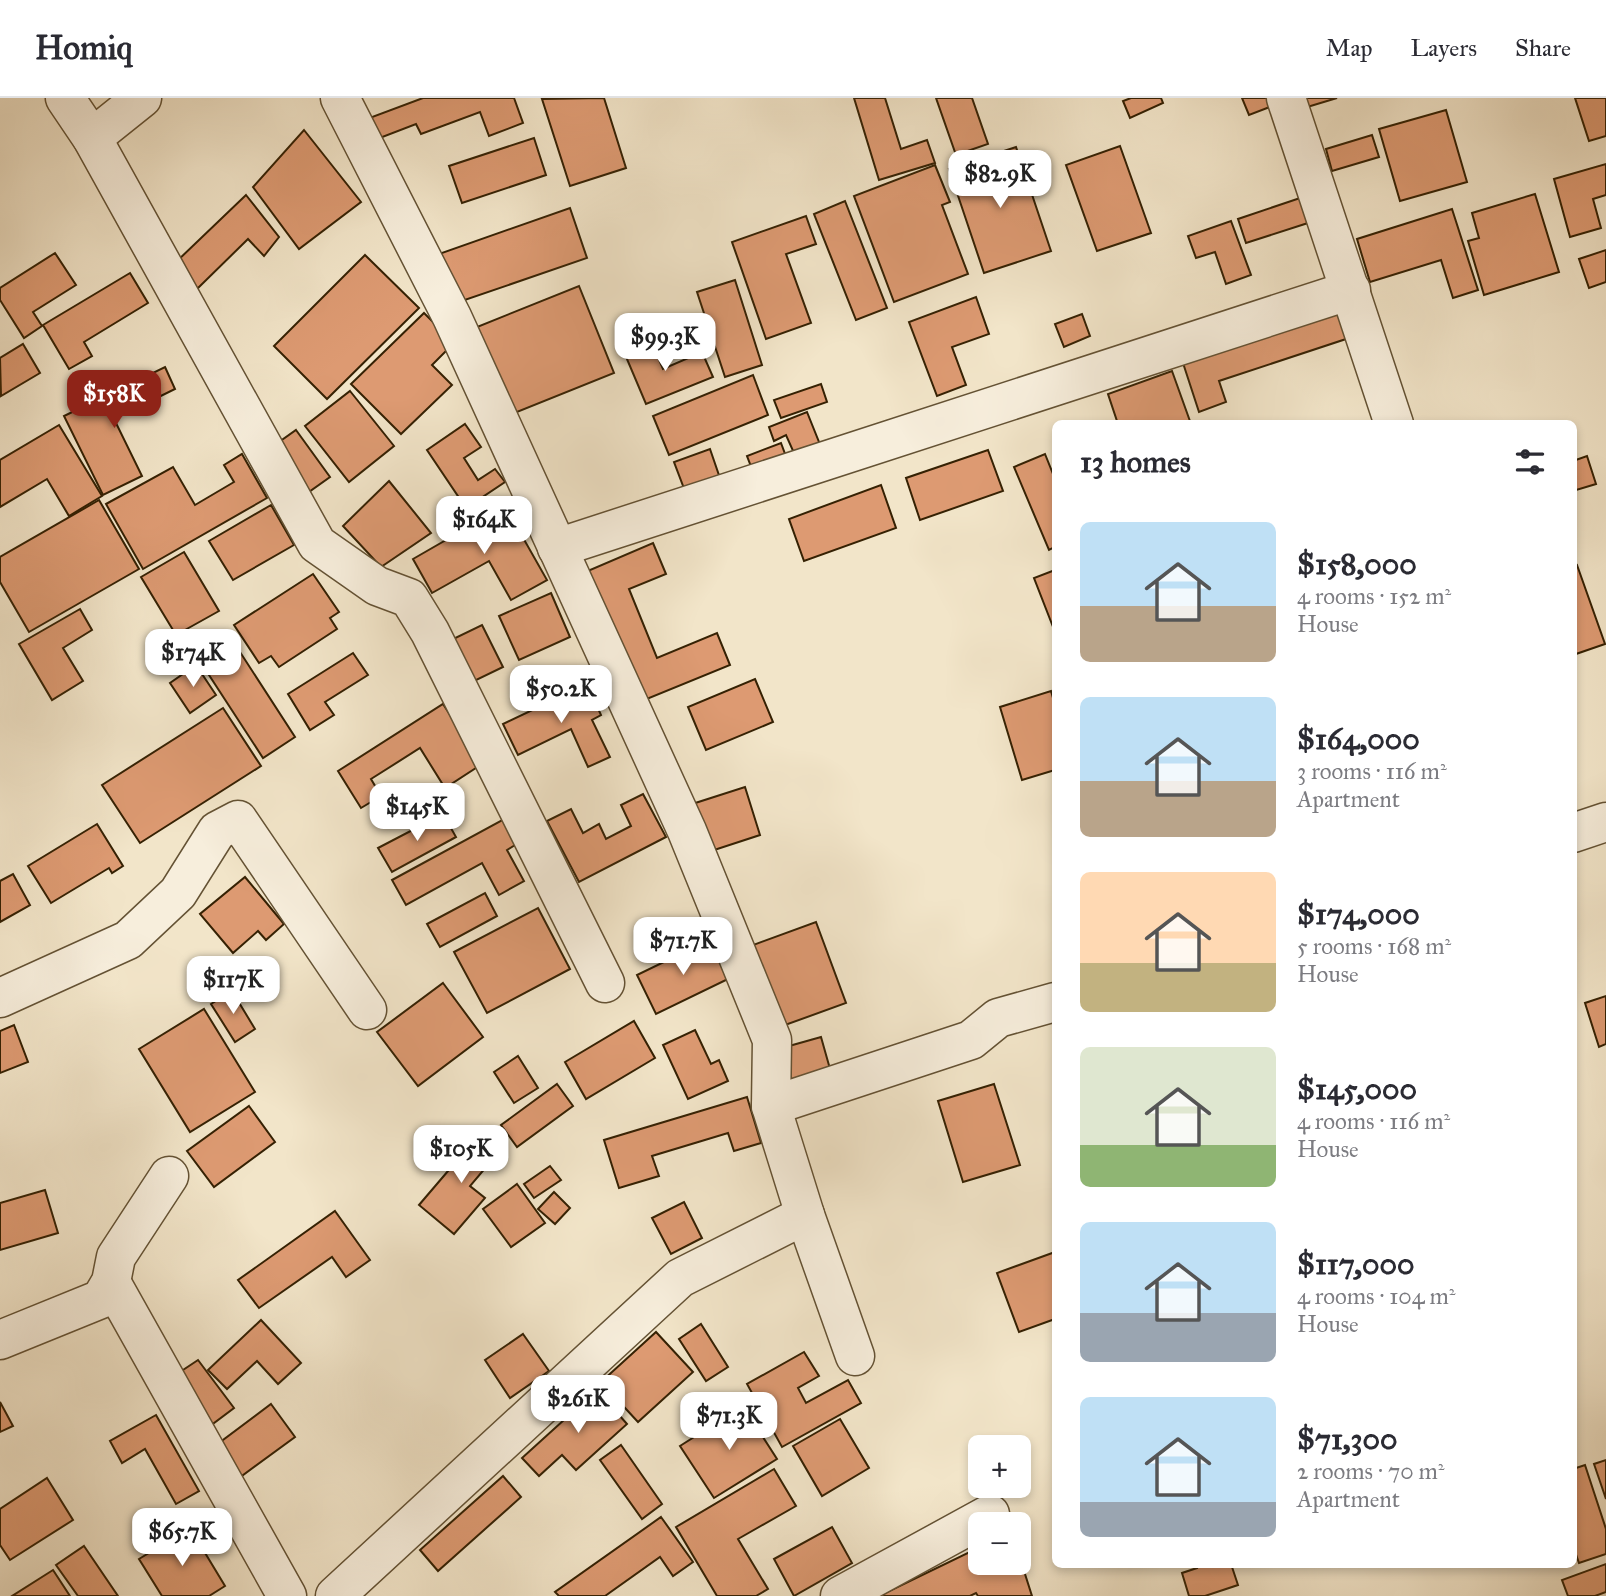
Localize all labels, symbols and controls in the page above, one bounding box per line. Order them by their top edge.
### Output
text: Homiq [35,28,132,68]
text: Map [1326,33,1373,63]
text: Layers [1411,33,1477,63]
text: Share [1515,33,1571,63]
pin: $82.9K [943,150,1057,210]
text: $82.9K [964,159,1036,187]
pin: $99.3K [608,314,722,373]
text: $99.3K [631,322,699,350]
pin: $158K [65,370,163,430]
text: $158K [83,379,145,407]
icon: filters [1511,443,1549,481]
text: 13 homes [1080,444,1191,480]
pin: $164K [435,496,533,556]
text: $164K [452,505,516,533]
text: $158,000 [1297,546,1417,582]
icon: home [1136,550,1220,634]
text: 4 rooms · 152 m² [1297,582,1451,610]
text: House [1297,610,1359,638]
pin: $174K [144,630,242,689]
text: $174K [161,638,225,666]
pin: $50.2K [504,666,618,725]
text: $50.2K [526,674,596,702]
text: $164,000 [1297,721,1420,757]
icon: home [1136,725,1220,809]
text: 3 rooms · 116 m² [1297,757,1447,785]
pin: $145K [368,784,466,843]
text: Apartment [1297,785,1400,813]
text: $145K [386,792,448,820]
text: $174,000 [1297,896,1420,932]
icon: home [1136,900,1220,984]
pin: $71.7K [626,918,740,977]
text: $71.7K [649,926,717,954]
text: 5 rooms · 168 m² [1297,932,1451,960]
pin: $117K [184,956,282,1016]
text: House [1297,960,1359,988]
text: $117K [203,965,263,993]
text: $145,000 [1297,1071,1417,1107]
icon: home [1136,1075,1220,1159]
text: 4 rooms · 116 m² [1297,1107,1450,1135]
pin: $105K [412,1126,510,1185]
text: $105K [429,1134,493,1162]
text: House [1297,1135,1359,1163]
text: $117,000 [1297,1246,1414,1282]
icon: home [1136,1250,1220,1334]
text: 4 rooms · 104 m² [1297,1282,1456,1310]
text: House [1297,1310,1359,1338]
pin: $261K [529,1376,627,1435]
text: $261K [547,1384,609,1412]
pin: $71.3K [672,1392,786,1452]
text: $71.3K [696,1401,762,1429]
text: $71,300 [1297,1421,1398,1457]
icon: home [1136,1425,1220,1509]
map controls [968,1435,1031,1575]
button: + [968,1435,1031,1498]
text: 2 rooms · 70 m² [1297,1457,1445,1485]
text: Apartment [1297,1485,1400,1513]
pin: $65.7K [125,1508,239,1568]
button: − [968,1512,1031,1575]
text: $65.7K [148,1517,216,1545]

